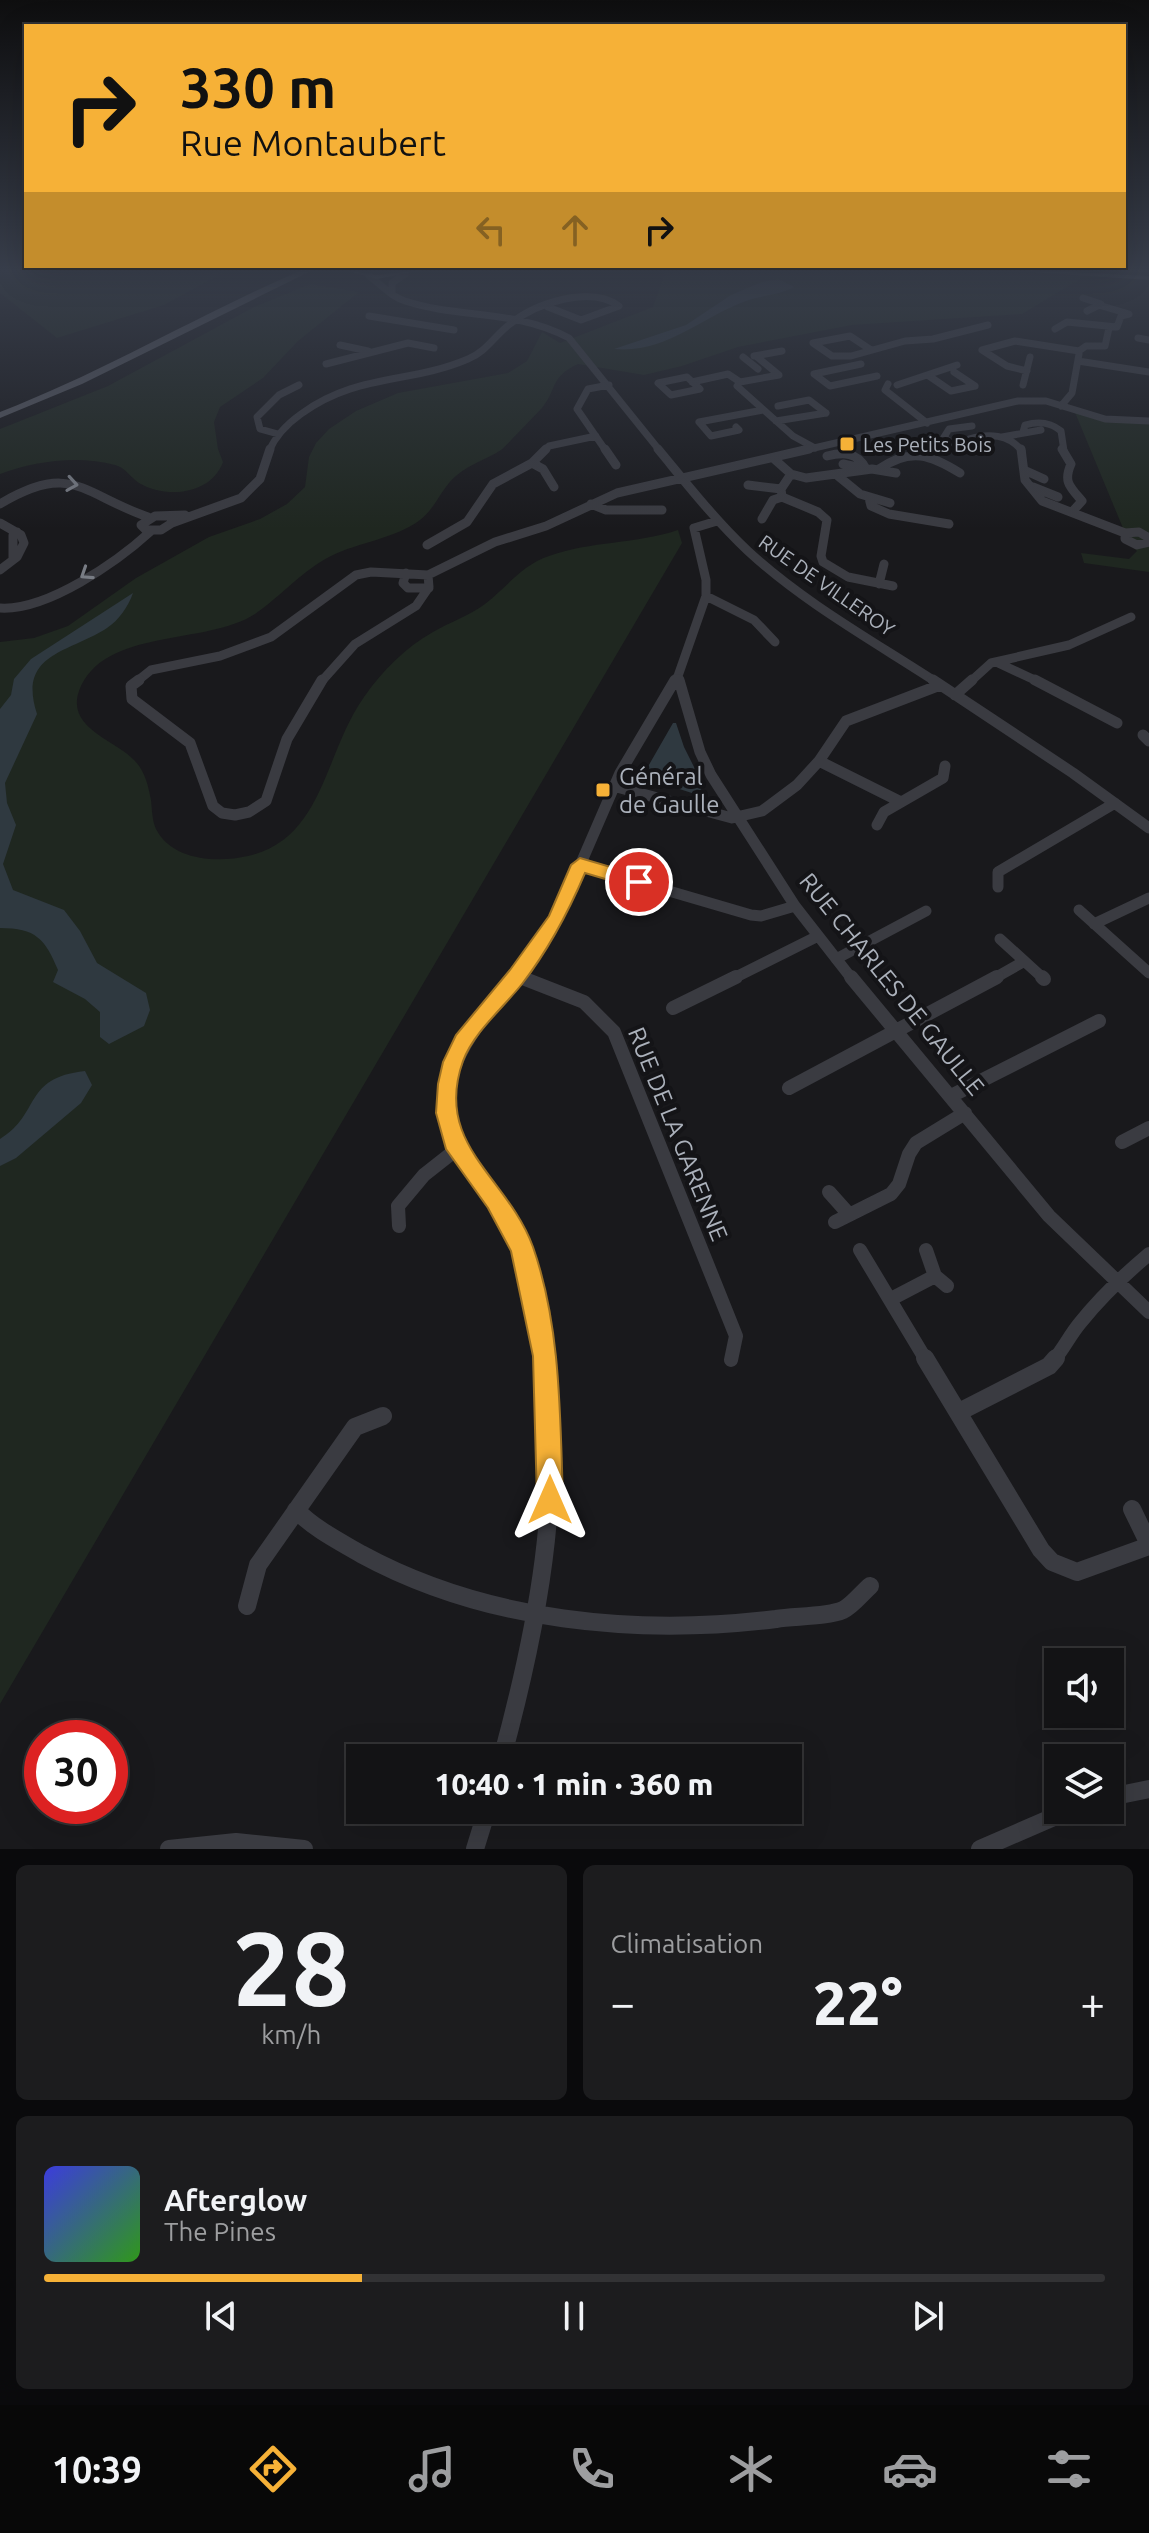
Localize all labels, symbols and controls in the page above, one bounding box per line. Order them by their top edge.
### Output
icon: right [48,56,152,160]
text: 330 m [180,56,336,119]
text: Rue Montaubert [180,122,446,163]
icon: left [469,208,513,252]
icon: ahead [553,208,597,252]
icon: right [637,208,681,252]
place label: Les Petits Bois [863,433,992,456]
marker: Les Petits Bois [838,435,856,453]
one-way arrow [66,475,79,492]
street label: RUE DE VILLEROY [755,530,900,641]
one-way arrow [81,565,95,580]
place label: Général de Gaulle [619,763,720,818]
marker: Général de Gaulle [594,781,612,799]
pin [605,848,673,916]
icon: arrive [617,860,661,904]
street label: RUE CHARLES DE GAULLE [794,868,990,1100]
street label: RUE DE LA GARENNE [623,1023,733,1245]
position arrow [508,1458,592,1542]
map controls [1044,1648,1124,1824]
button: sound [1044,1648,1124,1728]
speed limit sign: 30 [24,1720,128,1824]
button: layers [1044,1744,1124,1824]
text: 10:40 · 1 min · 360 m [435,1767,713,1801]
text: 28 [233,1909,350,2026]
text: Climatisation [611,1929,763,1958]
text: 22° [813,1969,902,2036]
text: − [611,1978,635,2027]
text: + [1080,1978,1105,2027]
text: km/h [261,2020,321,2049]
text: Afterglow [164,2183,307,2217]
text: The Pines [164,2217,276,2246]
icon: previous [199,2294,243,2338]
icon: pause [552,2294,596,2338]
icon: next [906,2294,950,2338]
icon: directions [245,2441,301,2497]
icon: music [404,2441,460,2497]
icon: phone [564,2441,620,2497]
icon: climate [723,2441,779,2497]
icon: car [882,2441,938,2497]
icon: filters [1041,2441,1097,2497]
text: 10:39 [52,2449,142,2490]

